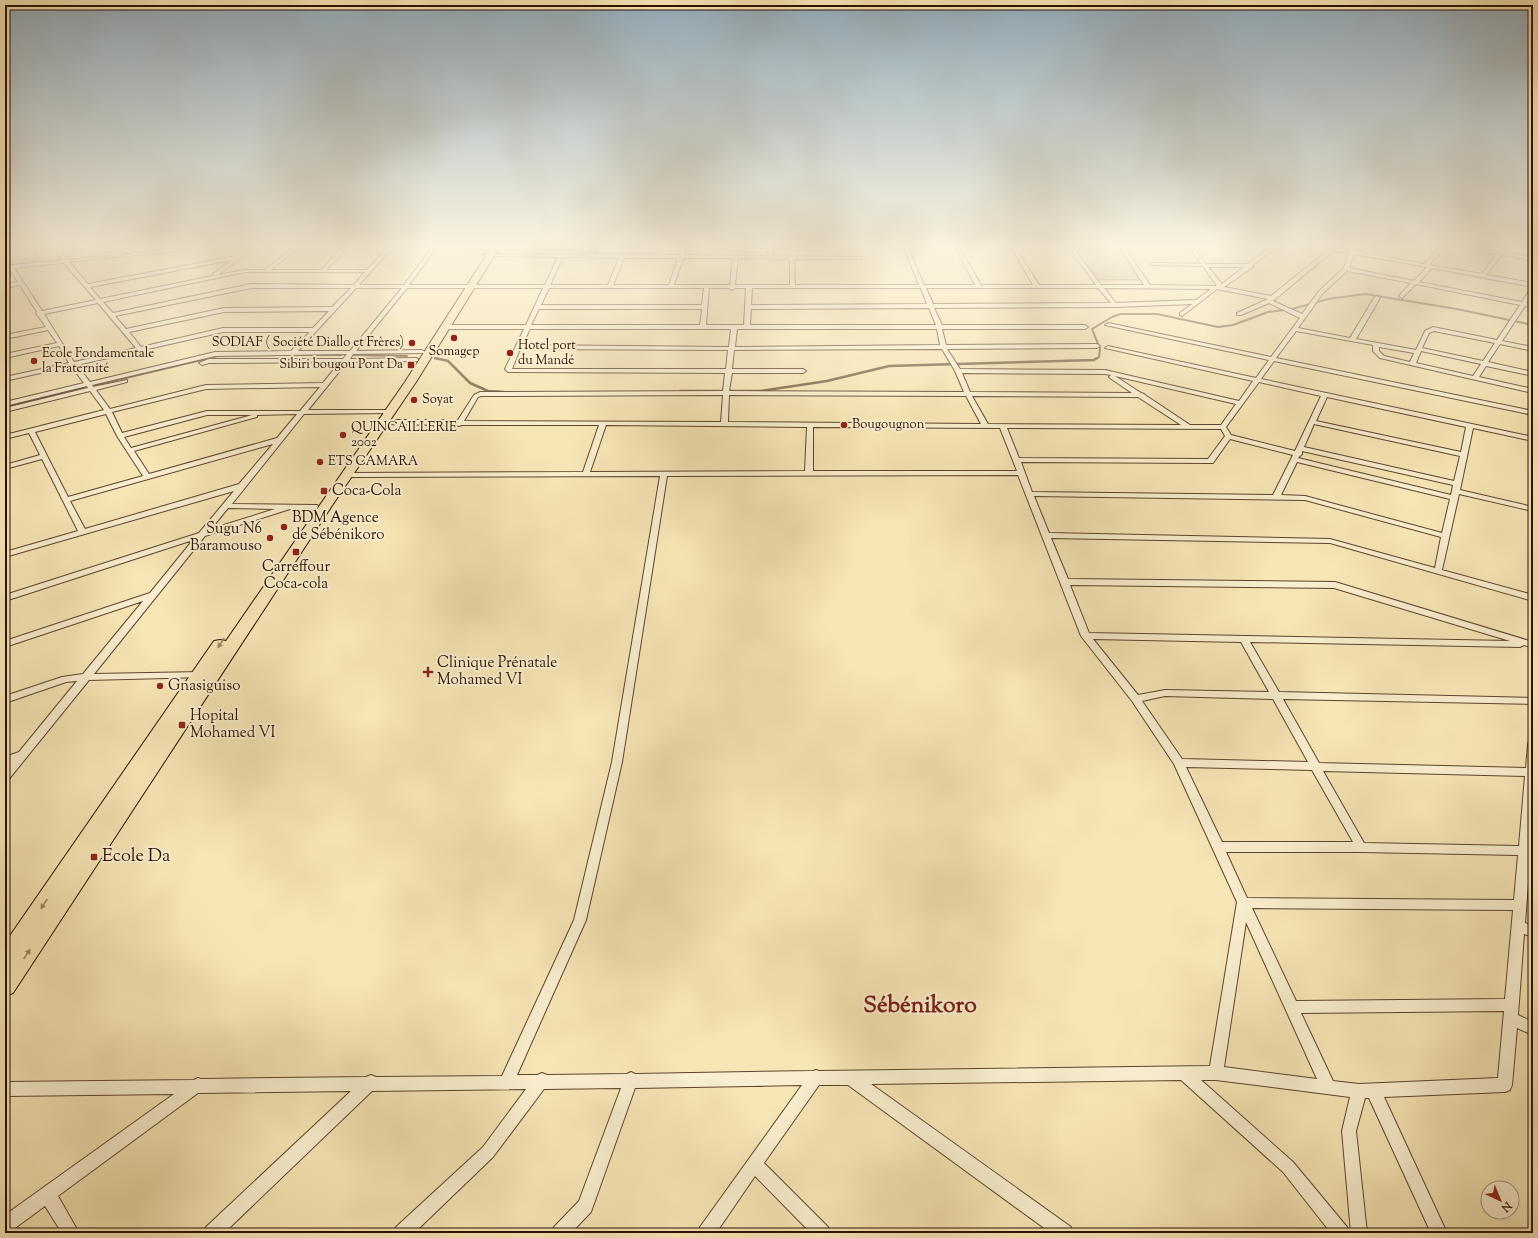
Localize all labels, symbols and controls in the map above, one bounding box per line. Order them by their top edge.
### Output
marker: Somagep [449,333,459,343]
place label: SODIAF ( Société Diallo et Frères) [212,334,404,352]
place label: Hotel port du Mandé [518,337,576,370]
marker: SODIAF ( Société Diallo et Frères) [407,338,417,348]
place label: Somagep [429,343,479,361]
place label: Ecole Fondamentale la Fraternité [42,345,154,378]
marker: Hotel port du Mandé [505,348,515,358]
marker: Ecole Fondamentale la Fraternité [29,356,39,366]
place label: Sibiri bougou Pont Da [279,356,403,374]
marker: Sibiri bougou Pont Da [406,360,416,370]
place label: Soyat [422,391,454,409]
marker: Soyat [409,395,419,405]
place label: Bougougnon [852,416,925,434]
place label: QUINCAILLERIE 2002 [351,419,457,452]
marker: Bougougnon [839,420,849,430]
marker: QUINCAILLERIE 2002 [338,430,348,440]
place label: ETS CAMARA [328,453,419,471]
marker: ETS CAMARA [315,457,325,467]
place label: Coca-Cola [332,481,401,502]
marker: Coca-Cola [319,486,329,496]
place label: BDM Agence de Sébénikoro [292,508,385,546]
place label: Sugu N6 Baramouso [190,519,262,557]
marker: BDM Agence de Sébénikoro [279,522,289,532]
marker: Sugu N6 Baramouso [265,533,275,543]
marker: Carreffour Coca-cola [291,547,301,557]
place label: Carreffour Coca-cola [262,557,330,595]
one-way arrow [217,638,225,649]
place label: Clinique Prénatale Mohamed VI [437,653,557,691]
marker: Clinique Prénatale Mohamed VI [422,666,434,678]
place label: Gnasiguiso [168,676,240,697]
marker: Gnasiguiso [155,681,165,691]
place label: Hopital Mohamed VI [190,706,275,744]
marker: Hopital Mohamed VI [177,720,187,730]
place label: Ecole Da [102,844,170,870]
marker: Ecole Da [89,852,99,862]
one-way arrow [40,899,48,909]
one-way arrow [23,948,31,959]
district label: Sébénikoro [863,990,977,1023]
north arrow [1480,1180,1520,1220]
text: N [1497,1197,1516,1215]

